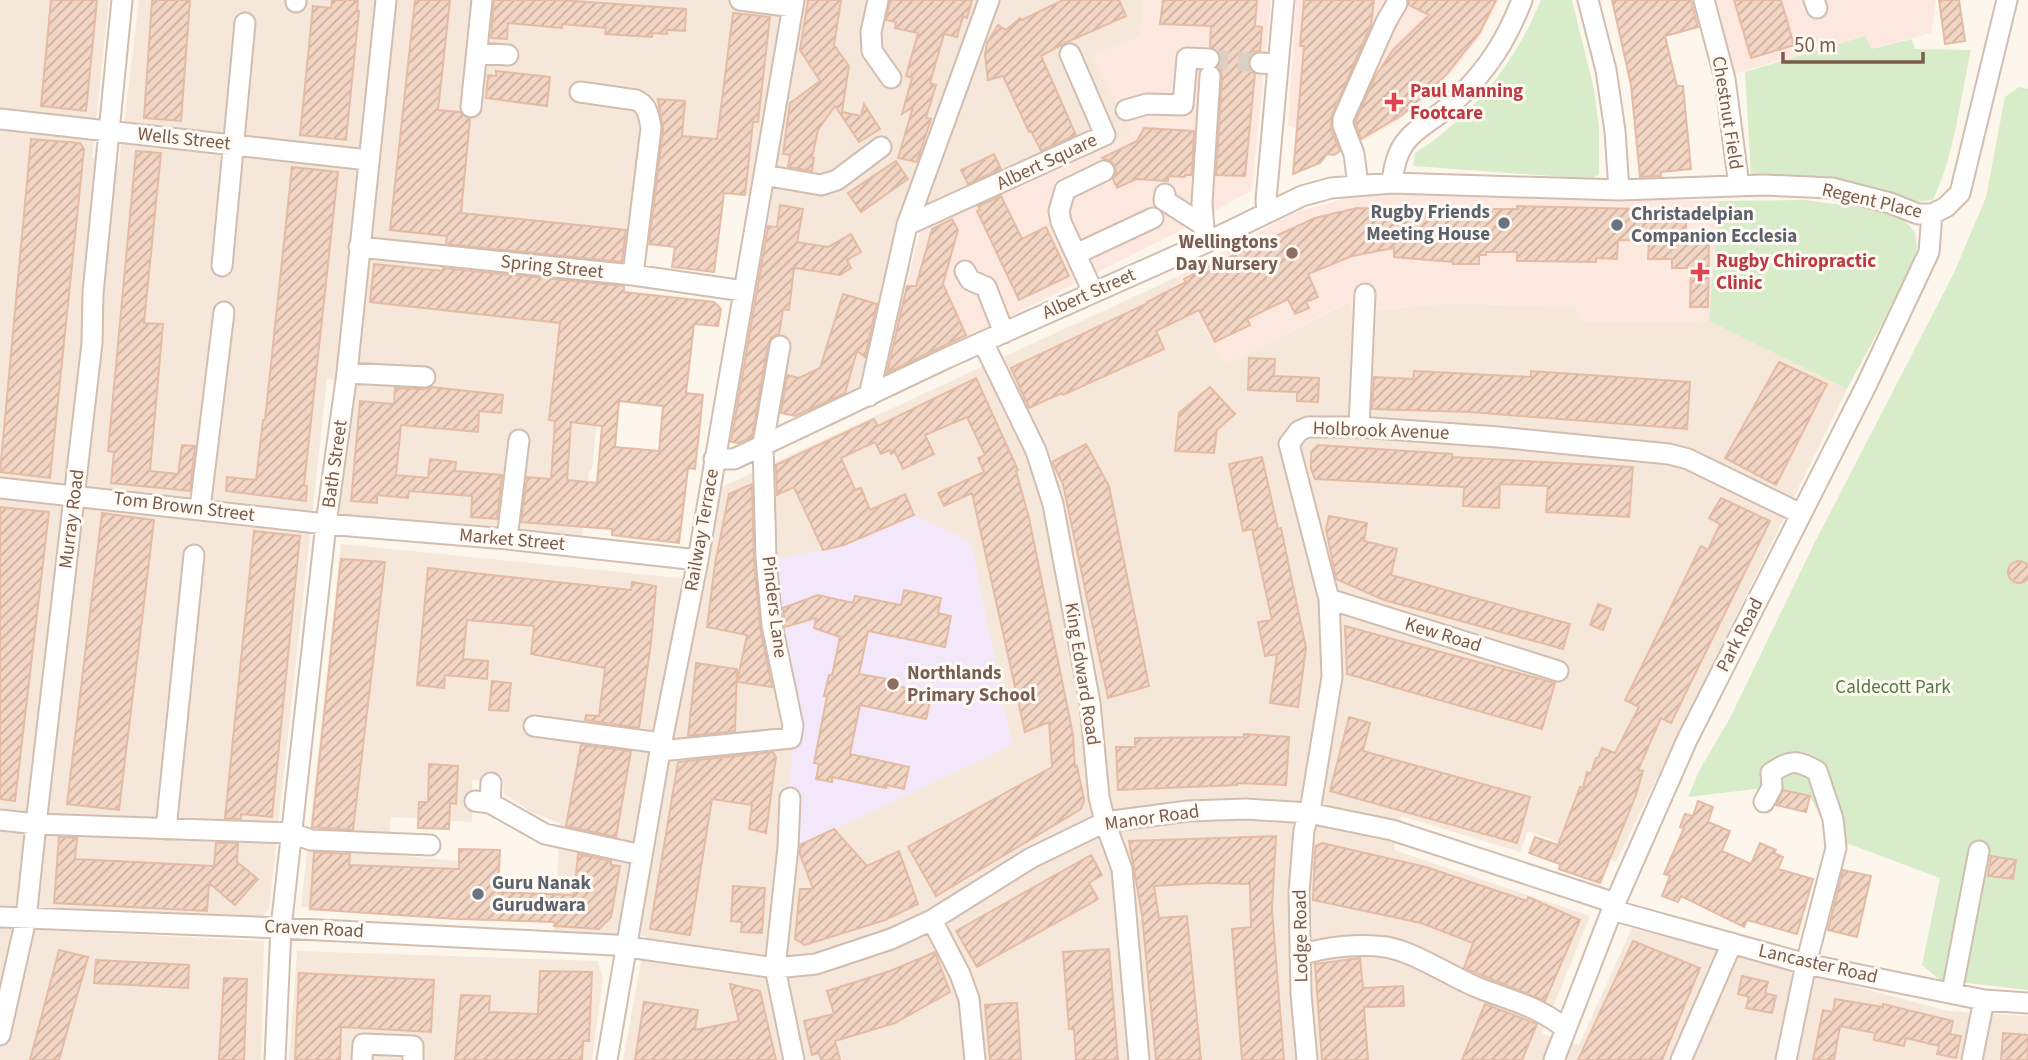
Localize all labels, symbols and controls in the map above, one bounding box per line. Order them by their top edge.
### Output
scale bar [1783,21,1923,65]
text: 50 m [1794,30,1836,60]
street label: Chestnut Field [1705,54,1749,172]
place label: Paul Manning Footcare [1410,78,1523,127]
marker: Paul Manning Footcare [1384,92,1404,112]
street label: Wells Street [136,121,232,157]
street label: Albert Square [992,127,1102,197]
street label: Regent Place [1819,176,1925,226]
place label: Rugby Friends Meeting House [1366,199,1490,248]
place label: Christadelpian Companion Ecclesia [1631,201,1797,250]
marker: Rugby Friends Meeting House [1496,215,1512,231]
marker: Christadelpian Companion Ecclesia [1609,217,1625,233]
place label: Wellingtons Day Nursery [1176,229,1278,278]
marker: Wellingtons Day Nursery [1284,245,1300,261]
street label: Spring Street [499,248,605,286]
place label: Rugby Chiropractic Clinic [1716,248,1876,297]
street label: Albert Street [1038,261,1140,327]
marker: Rugby Chiropractic Clinic [1690,262,1710,282]
street label: Holbrook Avenue [1312,415,1450,447]
street label: Bath Street [315,418,355,510]
street label: Railway Terrace [678,467,726,593]
street label: Murray Road [53,468,91,570]
street label: Tom Brown Street [112,485,257,529]
street label: Market Street [458,522,567,558]
street label: Pinders Lane [754,554,794,660]
street label: Park Road [1710,593,1770,677]
street label: King Edward Road [1057,601,1107,747]
street label: Kew Road [1401,611,1485,659]
place label: Northlands Primary School [907,660,1036,709]
park label: Caldecott Park [1835,674,1951,701]
marker: Northlands Primary School [885,676,901,692]
street label: Manor Road [1103,798,1201,838]
place label: Guru Nanak Gurudwara [492,870,592,919]
marker: Guru Nanak Gurudwara [470,886,486,902]
street label: Lodge Road [1287,889,1315,983]
street label: Craven Road [263,913,365,945]
street label: Lancaster Road [1756,937,1880,991]

